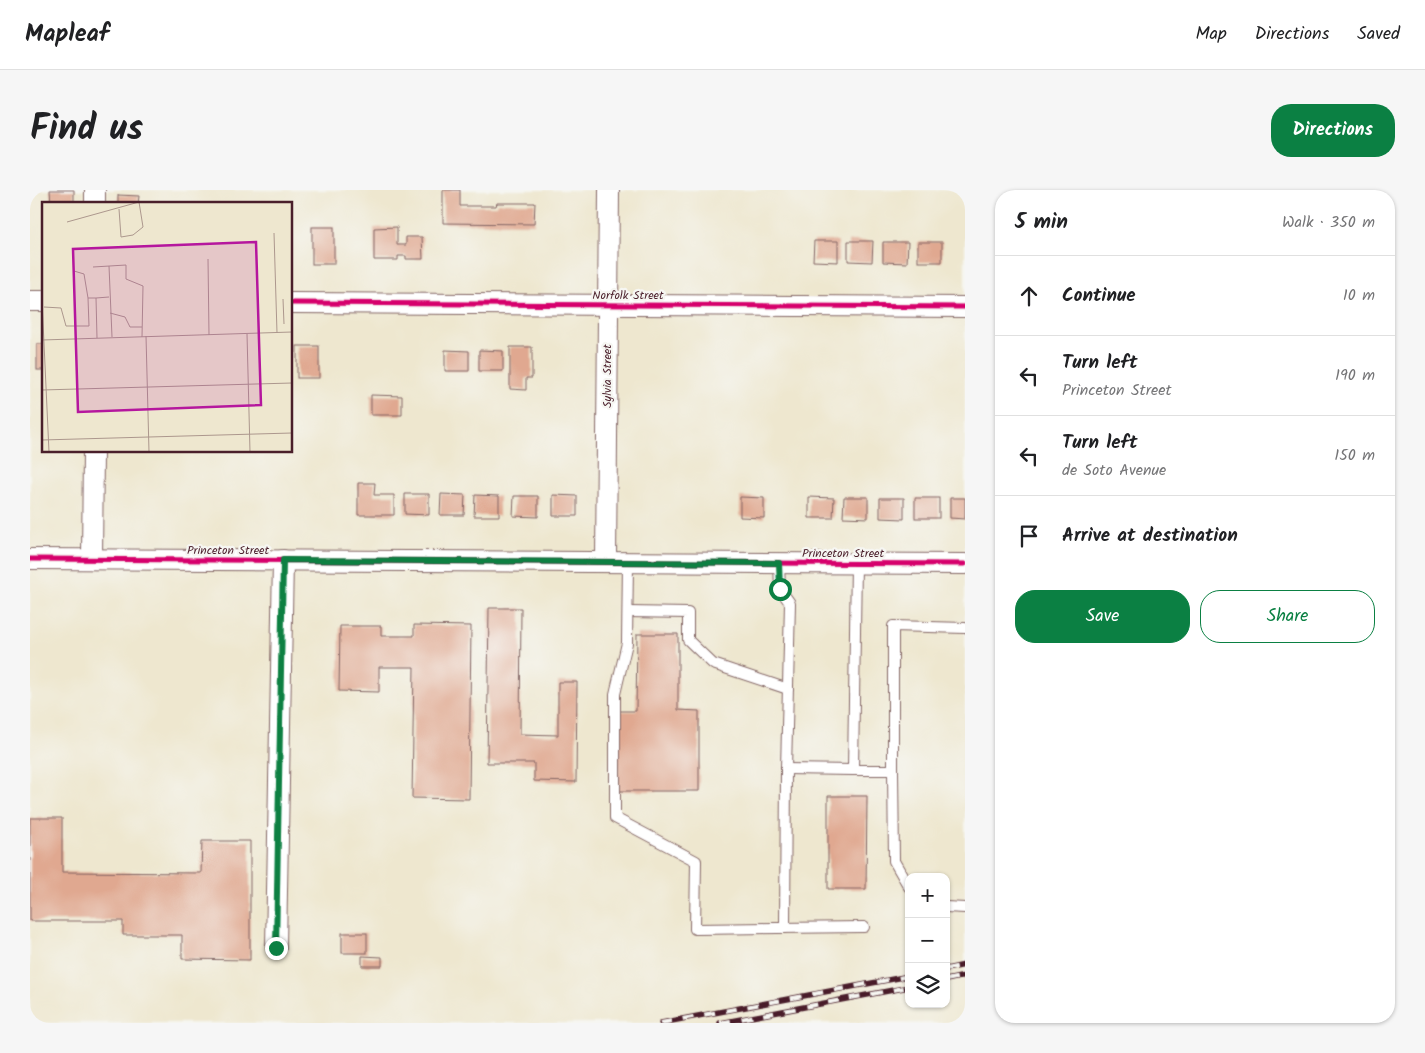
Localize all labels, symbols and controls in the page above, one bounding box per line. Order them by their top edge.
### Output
text: Mapleaf [25,15,109,54]
text: Map [1195,20,1227,49]
text: Directions [1255,20,1329,49]
text: Saved [1357,20,1400,49]
text: Find us [30,102,143,158]
button: Directions [1271,104,1395,157]
inset map [42,202,292,452]
text: 5 min [1015,206,1068,239]
text: Walk · 350 m [1282,210,1375,235]
text: Continue [1062,281,1135,311]
icon: ahead [1015,282,1043,310]
text: 10 m [1343,283,1375,308]
street label: Norfolk Street [592,286,664,305]
street label: Sylvia Street [598,344,617,408]
text: Turn left [1062,348,1137,378]
icon: left [1015,362,1043,390]
text: 190 m [1335,363,1375,388]
text: Princeton Street [1062,378,1172,403]
text: Turn left [1062,428,1137,458]
icon: left [1015,442,1043,470]
text: 150 m [1334,443,1375,468]
text: de Soto Avenue [1062,458,1166,483]
text: Arrive at destination [1062,521,1238,551]
icon: arrive [1015,522,1043,550]
street label: Princeton Street [187,541,269,560]
street label: Princeton Street [802,544,884,563]
route start [769,578,792,601]
button: Save [1015,590,1190,643]
button: Share [1200,590,1375,643]
map controls [905,873,950,1008]
button: + [905,873,950,918]
button: − [905,918,950,963]
route end [265,937,288,960]
button: layers [905,963,950,1008]

